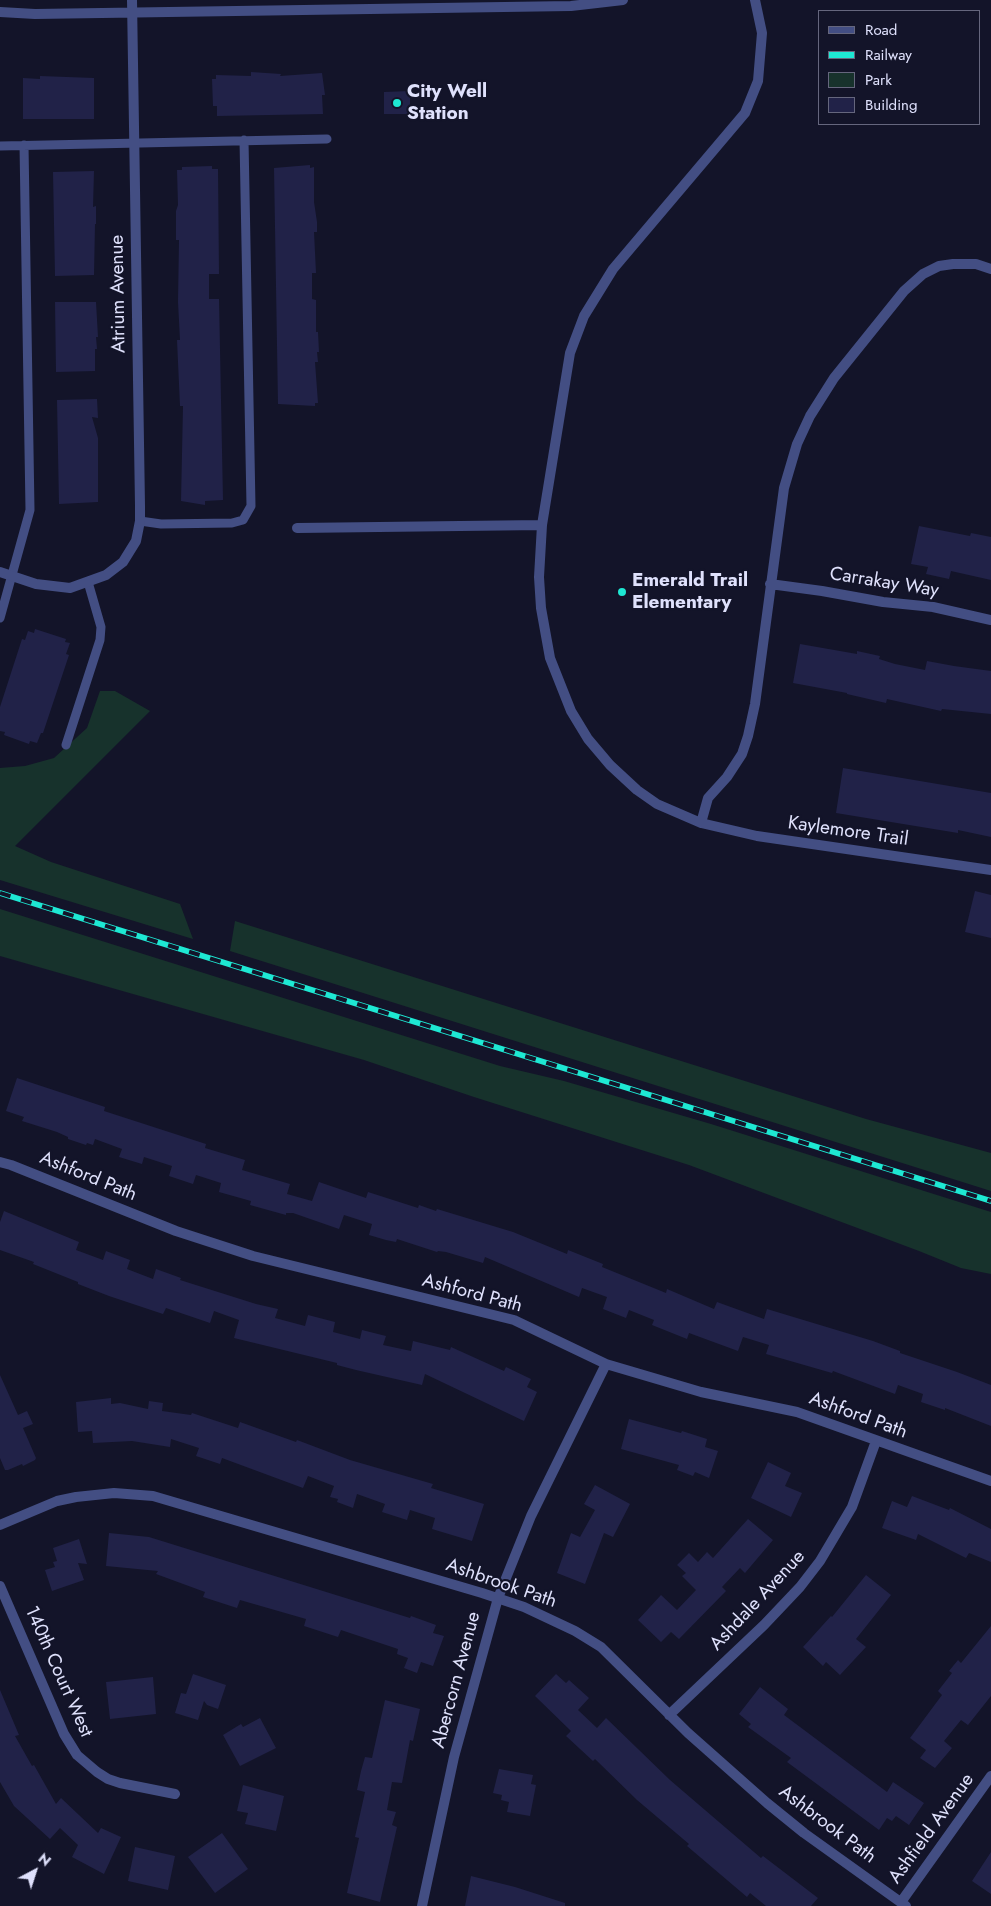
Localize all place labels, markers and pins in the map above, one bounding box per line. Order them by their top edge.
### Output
place label: City Well Station [407,81,487,125]
marker: City Well Station [391,97,403,109]
place label: Emerald Trail Elementary [632,570,748,614]
marker: Emerald Trail Elementary [616,586,628,598]

